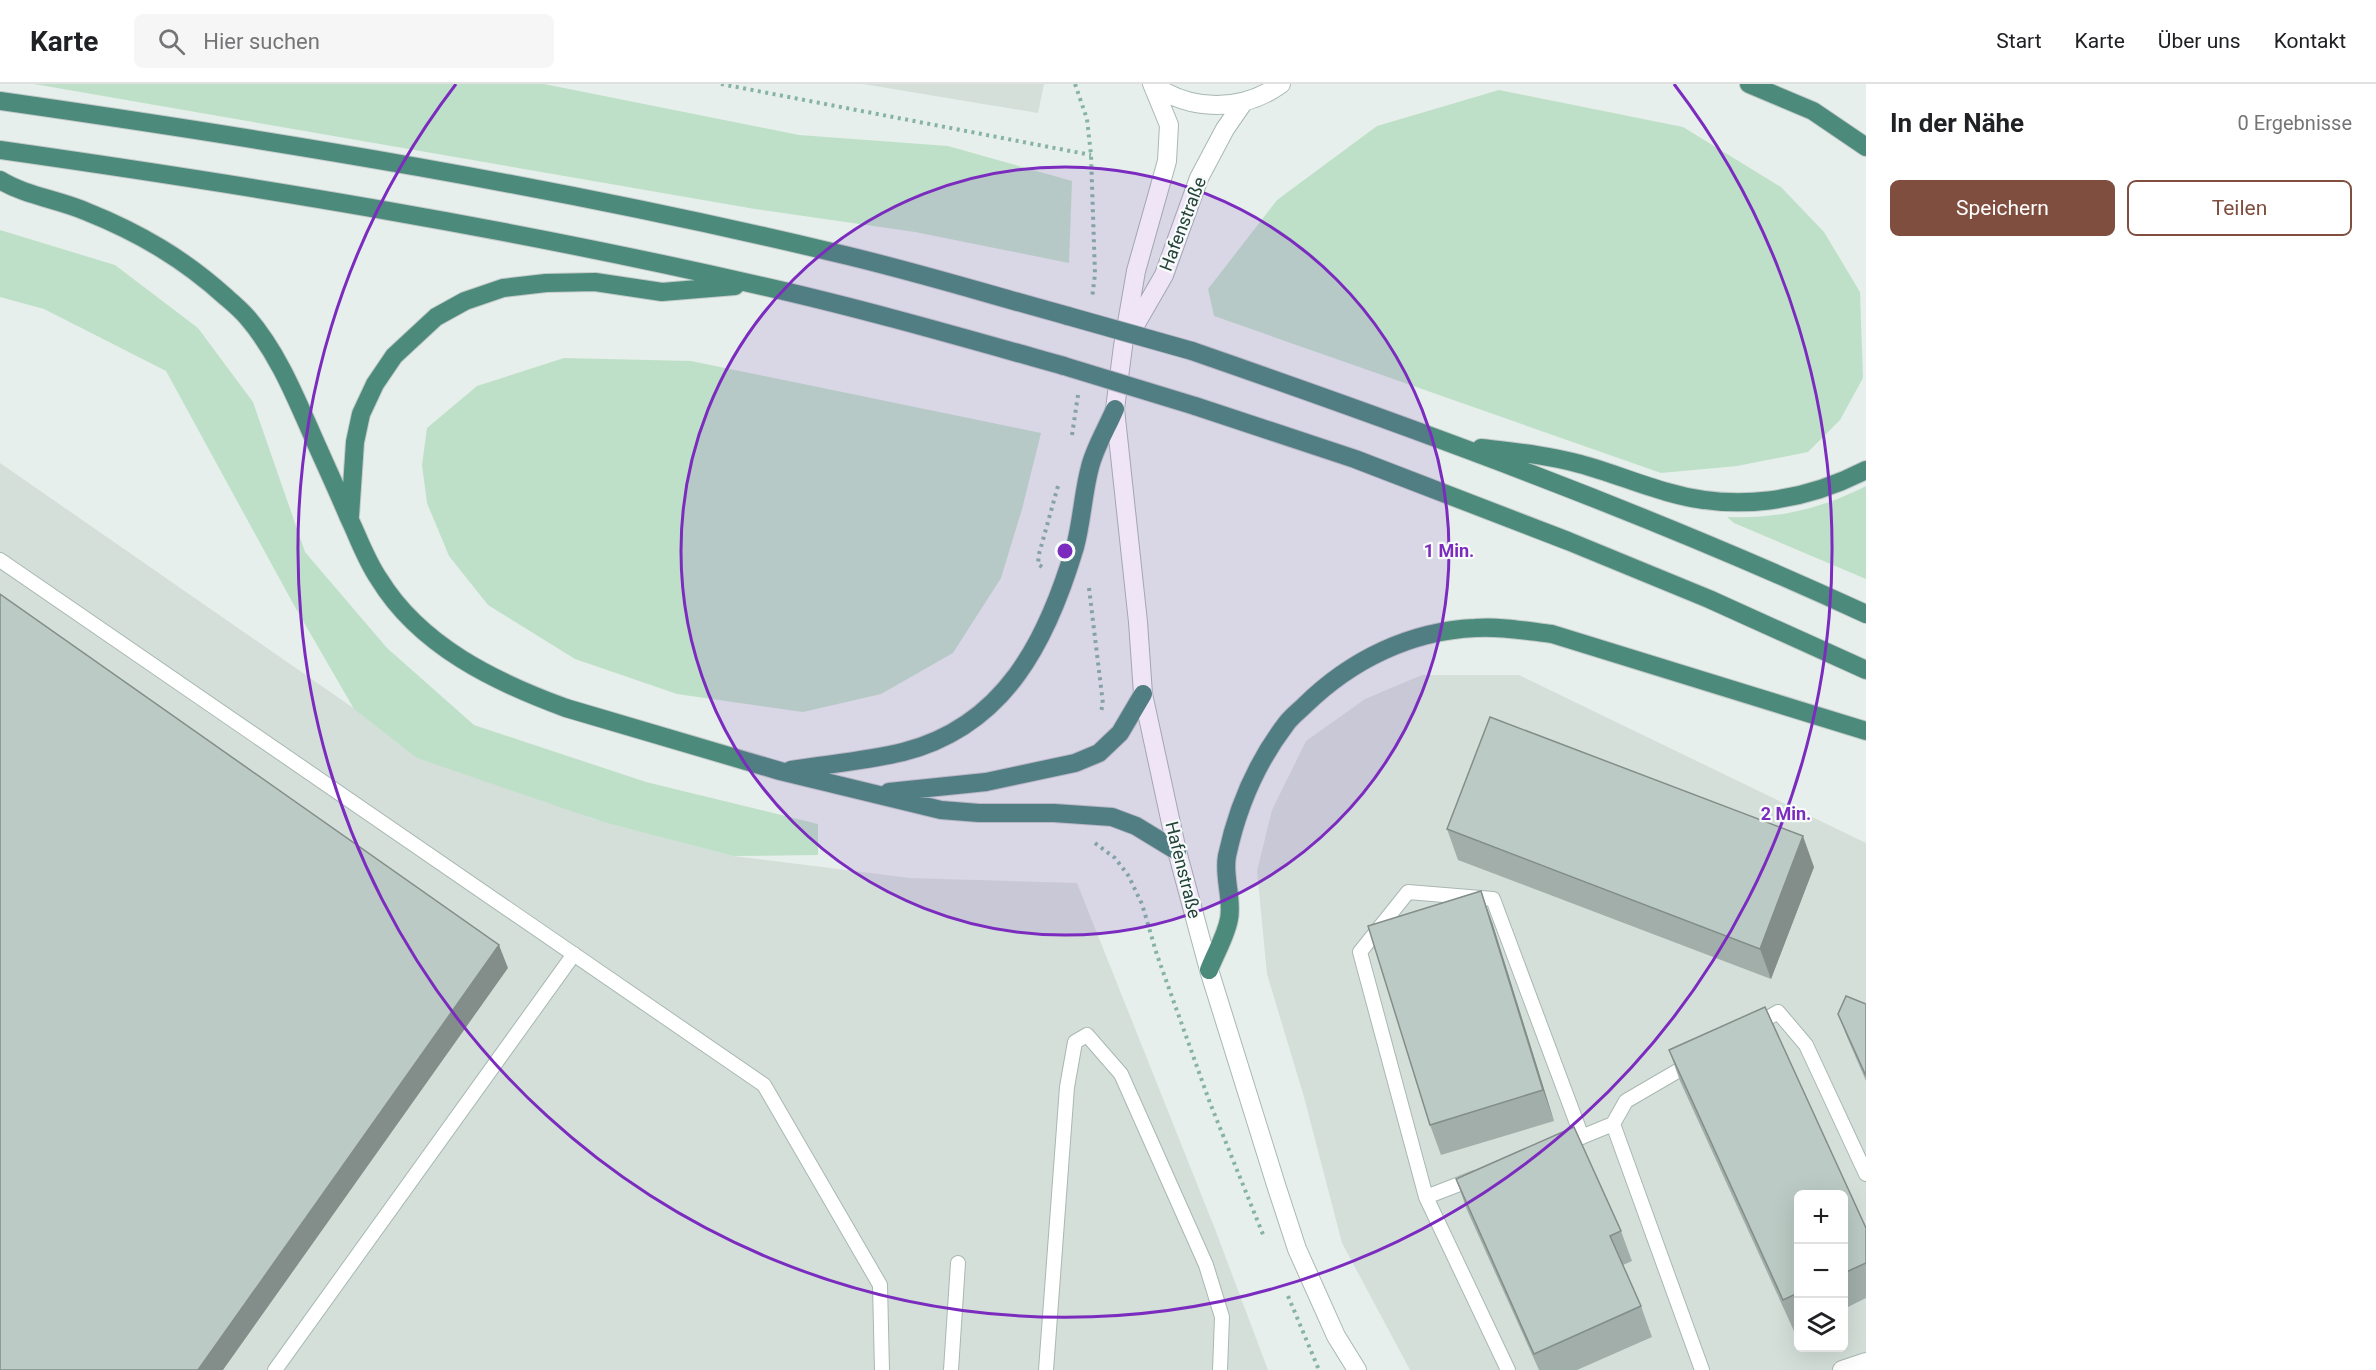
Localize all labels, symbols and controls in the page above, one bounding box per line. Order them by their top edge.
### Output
search box [134,14,554,68]
text: Karte [30,25,98,58]
icon: search [155,25,188,58]
text: Hier suchen [203,29,320,54]
text: Start [1996,29,2042,53]
text: Karte [2075,29,2125,53]
text: Über uns [2158,29,2241,53]
text: Kontakt [2274,29,2346,53]
text: In der Nähe [1890,108,2024,138]
text: 0 Ergebnisse [2238,111,2352,135]
street label: Hafenstraße [1155,174,1210,274]
button: Speichern [1890,180,2115,236]
button: Teilen [2127,180,2352,236]
text: 1 Min. [1424,540,1474,561]
centre of rings [1055,541,1075,561]
text: 2 Min. [1761,803,1811,824]
street label: Hafenstraße [1161,819,1206,921]
map controls [1794,1190,1848,1352]
button: + [1794,1190,1848,1244]
button: − [1794,1244,1848,1298]
button: layers [1794,1298,1848,1352]

